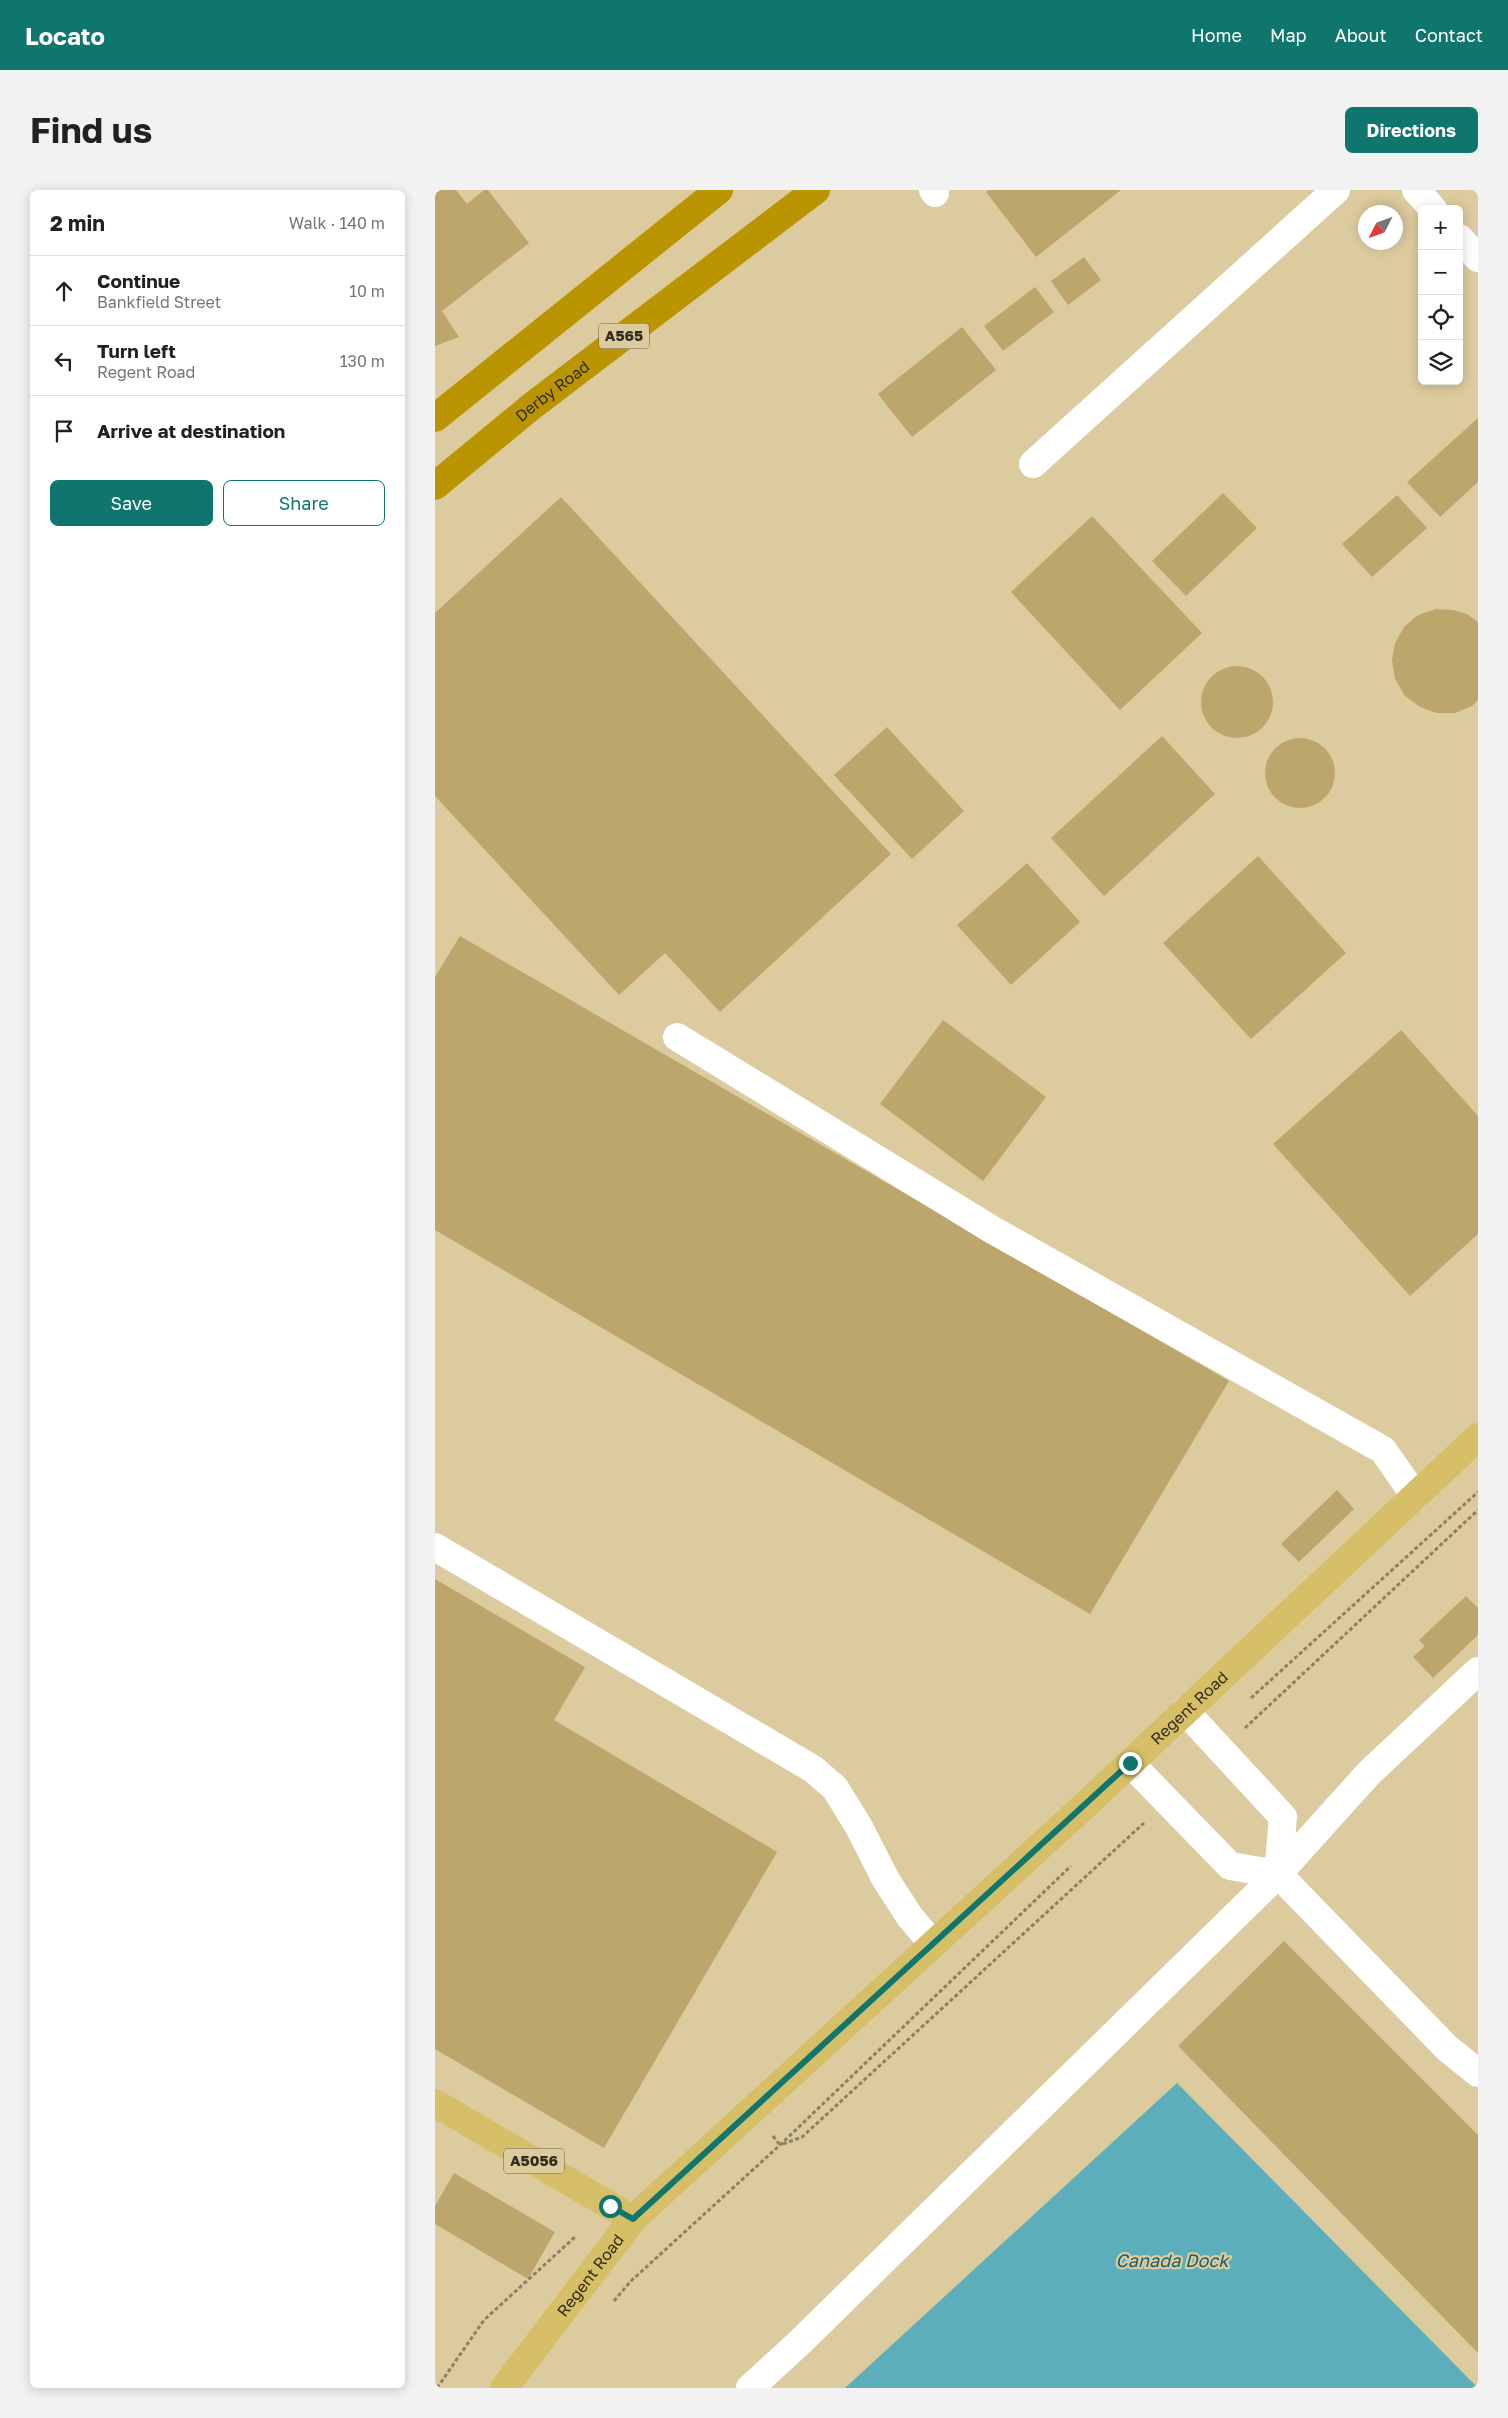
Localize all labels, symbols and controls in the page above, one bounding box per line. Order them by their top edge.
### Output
text: Locato [25,21,105,50]
text: Home [1191,24,1242,46]
text: Map [1270,24,1307,46]
text: About [1335,24,1387,46]
text: Contact [1415,24,1483,46]
button: Directions [1345,107,1478,153]
text: Find us [30,109,152,151]
north arrow [1358,205,1403,250]
map controls [1418,205,1463,385]
button: + [1418,205,1463,250]
text: 2 min [50,210,105,236]
text: Walk · 140 m [289,213,385,233]
button: − [1418,250,1463,295]
text: Continue [97,269,180,292]
icon: ahead [50,277,78,305]
text: 10 m [349,281,385,301]
text: Bankfield Street [97,292,221,312]
button: locate [1418,295,1463,340]
road number: A565 [599,324,649,348]
text: Turn left [97,339,176,362]
button: layers [1418,340,1463,385]
icon: left [50,347,78,375]
text: 130 m [340,351,385,371]
street label: Derby Road [511,356,593,426]
text: Regent Road [97,362,195,382]
icon: arrive [50,417,78,445]
text: Arrive at destination [97,419,285,442]
button: Save [50,480,213,526]
button: Share [223,480,385,526]
street label: Regent Road [1146,1667,1232,1749]
route end [1119,1752,1142,1775]
road number: A5056 [504,2148,564,2174]
route start [599,2195,622,2218]
street label: Regent Road [552,2230,628,2320]
water label: Canada Dock [1116,2249,1230,2271]

